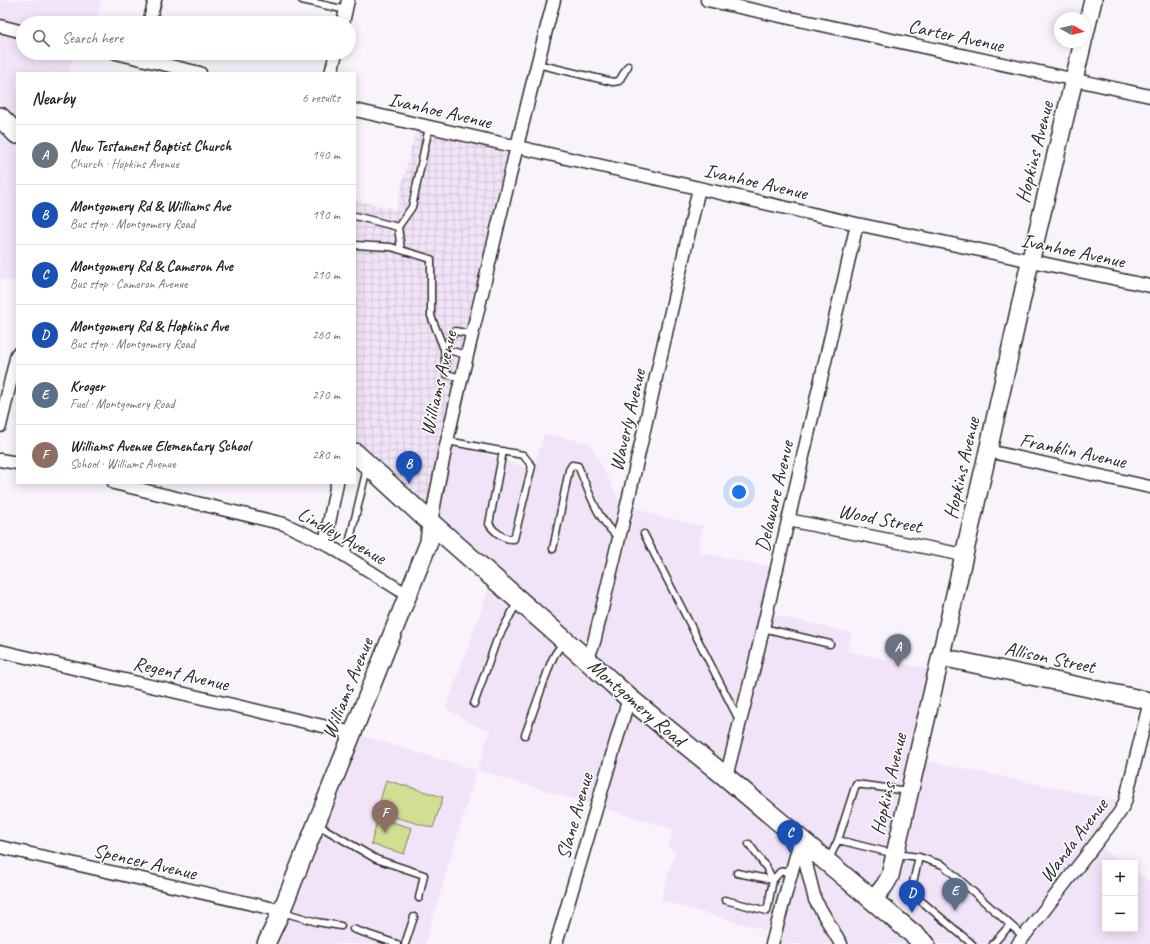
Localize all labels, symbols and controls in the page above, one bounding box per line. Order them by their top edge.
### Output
north arrow [1054,12,1090,48]
street label: Carter Avenue [906,13,1007,58]
search box [16,16,356,60]
icon: search [30,27,52,49]
text: Search here [62,29,123,48]
street label: Ivanhoe Avenue [386,86,495,135]
text: Nearby [32,88,75,109]
text: 6 results [302,90,340,106]
street label: Hopkins Avenue [1010,97,1060,205]
text: New Testament Baptist Church [70,137,231,156]
text: A [42,147,48,163]
text: 140 m [312,147,340,163]
text: Church · Hopkins Avenue [70,156,179,172]
street label: Ivanhoe Avenue [702,157,811,206]
text: Montgomery Rd & Williams Ave [70,197,230,216]
text: B [42,207,48,223]
text: 190 m [312,207,340,223]
text: Bus stop · Montgomery Road [70,216,195,232]
street label: Ivanhoe Avenue [1019,227,1128,274]
text: Montgomery Rd & Cameron Ave [70,257,233,276]
text: C [42,267,48,283]
text: 210 m [312,267,340,283]
text: Bus stop · Cameron Avenue [70,276,188,292]
text: Montgomery Rd & Hopkins Ave [70,317,228,336]
text: D [41,327,49,343]
text: 260 m [312,327,340,343]
street label: Williams Avenue [414,327,463,438]
text: Bus stop · Montgomery Road [70,336,195,352]
street label: Waverly Avenue [604,365,652,474]
text: Kroger [70,377,104,396]
text: E [42,387,48,403]
text: 270 m [312,387,340,403]
text: Fuel · Montgomery Road [70,396,175,412]
street label: Hopkins Avenue [938,413,986,521]
street label: Franklin Avenue [1018,427,1130,474]
text: Williams Avenue Elementary School [70,437,250,456]
street label: Delaware Avenue [750,437,800,554]
text: F [42,447,48,463]
text: 280 m [312,447,340,463]
pin: B [396,451,422,484]
text: School · Williams Avenue [70,456,176,472]
your location [729,482,749,502]
street label: Wood Street [836,498,926,539]
street label: Lindley Avenue [293,501,392,571]
street label: Williams Avenue [316,633,380,742]
pin: A [885,634,911,667]
street label: Allison Street [1003,636,1100,680]
street label: Regent Avenue [131,650,232,697]
street label: Montgomery Road [583,653,693,754]
street label: Hopkins Avenue [865,729,913,837]
street label: Slane Avenue [550,769,599,862]
street label: Wanda Avenue [1034,792,1114,887]
pin: F [372,800,398,833]
pin: C [777,820,803,853]
street label: Spencer Avenue [91,838,200,886]
map controls [1102,860,1138,932]
button: + [1102,860,1138,896]
pin: E [942,878,968,911]
pin: D [899,880,925,913]
button: − [1102,896,1138,932]

